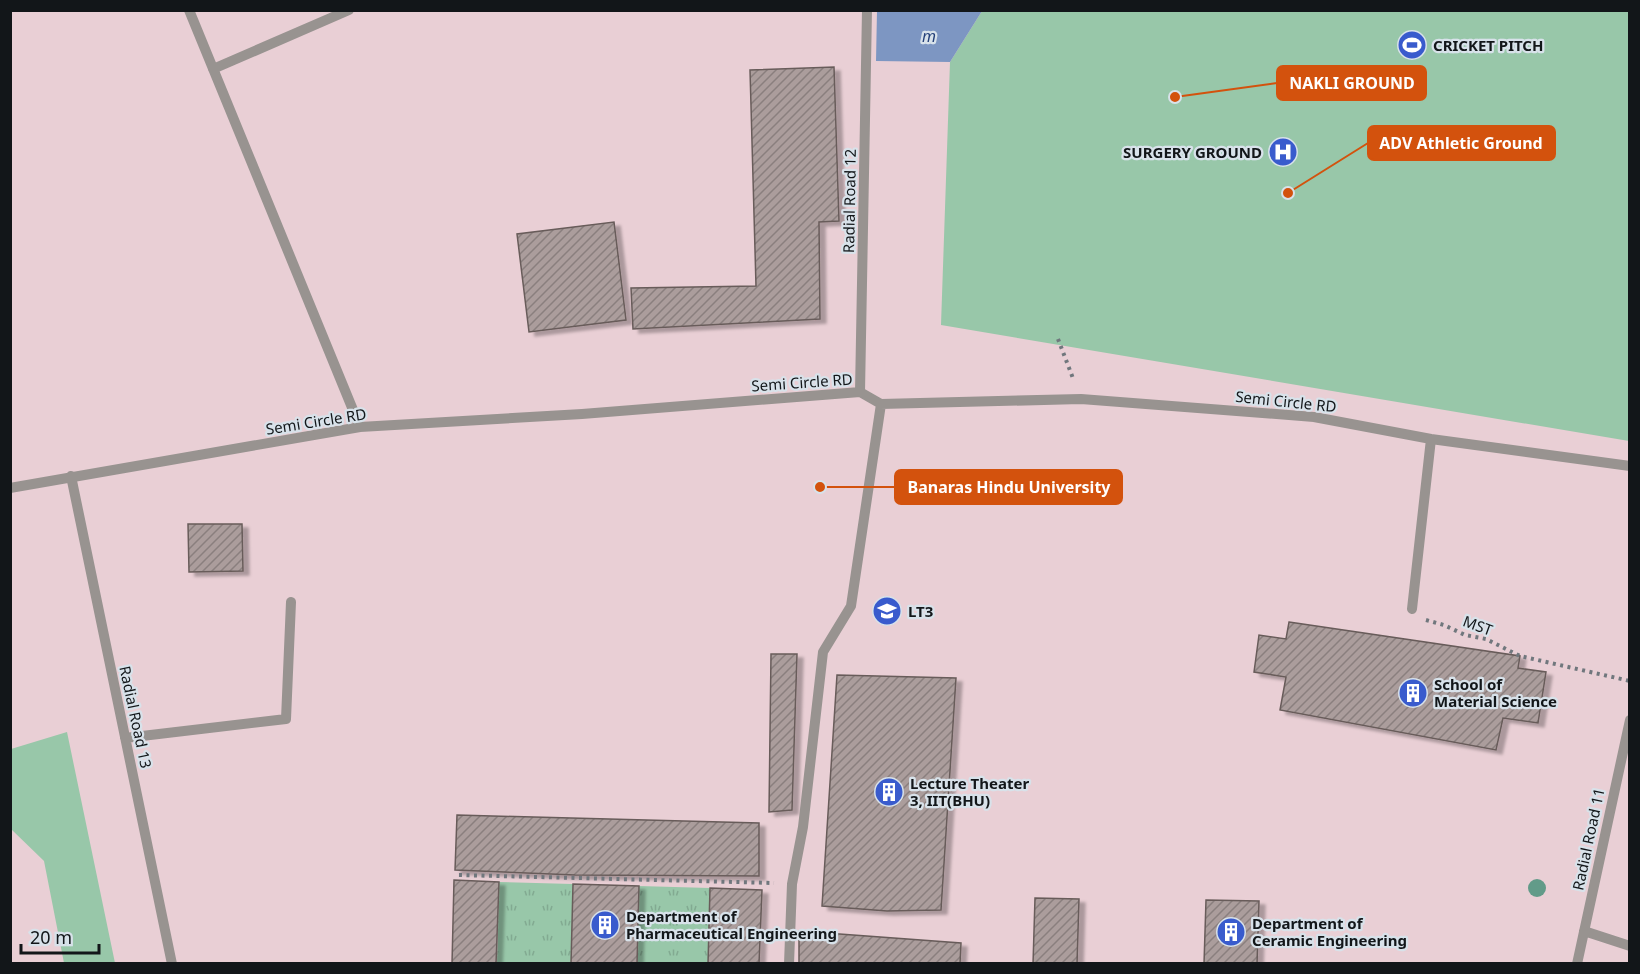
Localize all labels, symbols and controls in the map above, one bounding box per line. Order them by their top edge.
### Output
water label: m [922,25,936,47]
sports icon: CRICKET PITCH [1396,29,1428,61]
place label: CRICKET PITCH [1433,35,1543,55]
callout: NAKLI GROUND [1277,66,1426,100]
text: NAKLI GROUND [1289,72,1415,94]
callout: ADV Athletic Ground [1368,126,1555,160]
text: ADV Athletic Ground [1379,132,1543,154]
hospital icon: SURGERY GROUND [1267,136,1299,168]
place label: SURGERY GROUND [1123,142,1262,162]
street label: Radial Road 12 [838,149,860,253]
street label: Semi Circle RD [751,368,853,396]
street label: Semi Circle RD [1235,386,1338,416]
street label: Semi Circle RD [264,403,368,439]
callout: Banaras Hindu University [895,470,1122,504]
text: Banaras Hindu University [908,476,1111,498]
school or university icon: LT3 [871,595,903,627]
place label: LT3 [908,601,933,621]
street label: MST [1460,610,1496,640]
street label: Radial Road 13 [115,664,157,770]
place label: School of Material Science [1434,674,1557,711]
building icon: School of Material Science [1397,677,1429,709]
place label: Lecture Theater 3, IIT(BHU) [910,773,1029,810]
building icon: Lecture Theater 3, IIT(BHU) [873,776,905,808]
street label: Radial Road 11 [1567,786,1609,892]
place label: Department of Pharmaceutical Engineering [626,906,837,943]
building icon: Department of Pharmaceutical Engineering [589,909,621,941]
place label: Department of Ceramic Engineering [1252,913,1407,950]
building icon: Department of Ceramic Engineering [1215,916,1247,948]
scale bar [21,917,99,955]
text: 20 m [30,925,72,949]

